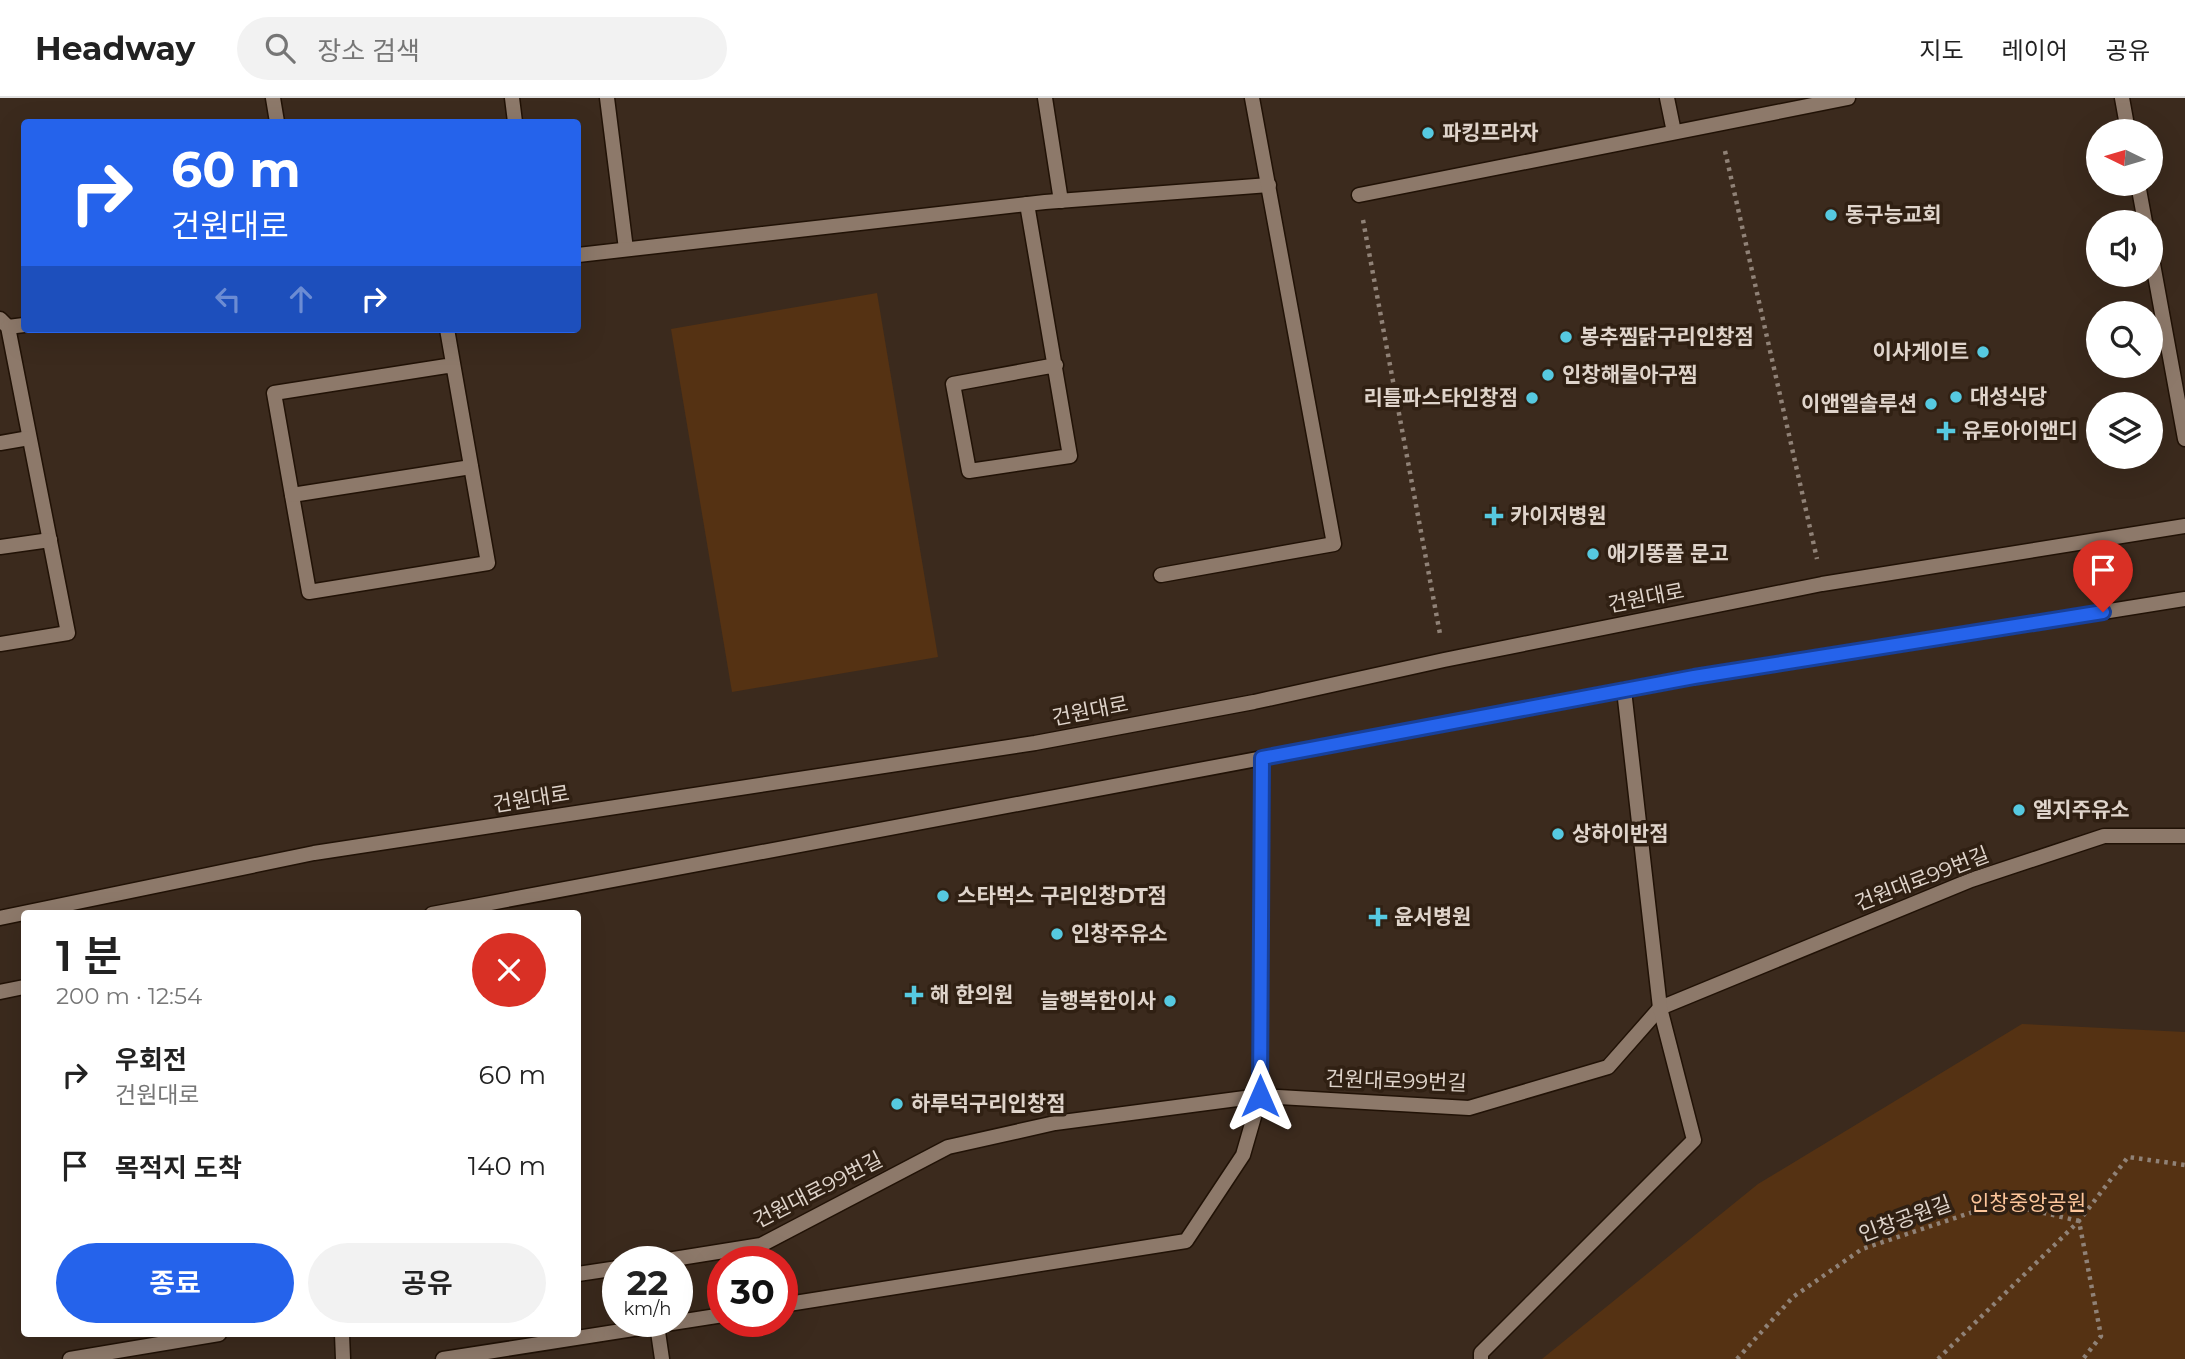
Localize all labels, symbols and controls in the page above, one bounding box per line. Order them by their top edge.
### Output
search box [237,17,727,80]
text: Headway [35,28,195,68]
icon: search [261,29,299,67]
text: 장소 검색 [317,35,420,67]
text: 지도 [1919,36,1964,65]
text: 레이어 [2002,36,2068,65]
text: 공유 [2106,36,2150,65]
north arrow [2086,119,2163,196]
map controls [2086,119,2163,469]
place label: 파킹프라자 [1442,120,1539,145]
marker: 파킹프라자 [1420,125,1436,141]
text: 60 m [171,140,301,199]
icon: right [56,147,147,238]
place label: 동구능교회 [1845,202,1942,227]
text: 건원대로 [171,206,289,245]
marker: 동구능교회 [1823,207,1839,223]
button: sound [2086,210,2163,287]
icon: left [209,280,247,318]
icon: ahead [282,280,320,318]
icon: right [355,280,393,318]
button: search [2086,301,2163,378]
place label: 봉추찜닭구리인창점 [1580,324,1754,349]
marker: 봉추찜닭구리인창점 [1558,329,1574,345]
place label: 이사게이트 [1872,339,1969,364]
marker: 이사게이트 [1975,344,1991,360]
place label: 인창해물아구찜 [1562,362,1697,387]
marker: 인창해물아구찜 [1540,367,1556,383]
place label: 대성식당 [1970,384,2047,409]
place label: 리틀파스타인창점 [1363,385,1518,410]
marker: 대성식당 [1948,389,1964,405]
marker: 리틀파스타인창점 [1524,390,1540,406]
place label: 이앤엘솔루션 [1801,391,1917,416]
button: layers [2086,392,2163,469]
marker: 이앤엘솔루션 [1923,396,1939,412]
place label: 유토아이앤디 [1962,418,2078,443]
marker: 유토아이앤디 [1936,421,1956,441]
place label: 카이저병원 [1510,503,1607,528]
marker: 카이저병원 [1484,506,1504,526]
pin [2073,540,2133,612]
place label: 애기똥풀 문고 [1607,541,1729,566]
marker: 애기똥풀 문고 [1585,546,1601,562]
icon: arrive [2084,551,2122,589]
street label: 건원대로 [1606,578,1686,617]
street label: 건원대로 [1050,691,1130,730]
street label: 건원대로 [491,780,571,817]
place label: 엘지주유소 [2033,797,2130,822]
marker: 엘지주유소 [2011,802,2027,818]
place label: 상하이반점 [1572,821,1669,846]
marker: 상하이반점 [1550,826,1566,842]
street label: 건원대로99번길 [1851,842,1992,916]
place label: 스타벅스 구리인창DT점 [957,883,1167,908]
marker: 스타벅스 구리인창DT점 [935,888,951,904]
place label: 윤서병원 [1394,904,1471,929]
marker: 윤서병원 [1368,907,1388,927]
place label: 인창주유소 [1071,921,1168,946]
marker: 인창주유소 [1049,926,1065,942]
text: 1 분 [56,930,122,982]
button: close [472,933,546,1007]
text: 200 m · 12:54 [56,982,202,1010]
place label: 해 한의원 [930,982,1013,1007]
marker: 해 한의원 [904,985,924,1005]
place label: 늘행복한이사 [1040,988,1156,1013]
marker: 늘행복한이사 [1162,993,1178,1009]
text: 우회전 [115,1044,187,1076]
icon: right [56,1056,94,1094]
text: 60 m [479,1059,546,1091]
position arrow [1223,1059,1297,1133]
street label: 건원대로99번길 [1325,1066,1467,1095]
text: 건원대로 [115,1081,200,1109]
place label: 하루덕구리인창점 [911,1091,1066,1116]
marker: 하루덕구리인창점 [889,1096,905,1112]
street label: 건원대로99번길 [749,1146,886,1233]
icon: arrive [56,1147,94,1185]
text: 140 m [468,1150,546,1182]
text: 목적지 도착 [115,1152,242,1184]
street label: 인창공원길 [1855,1190,1954,1247]
park label: 인창중앙공원 [1970,1190,2086,1215]
button: 종료 [56,1243,294,1323]
button: 공유 [308,1243,546,1323]
speed limit sign: 30 [707,1246,798,1337]
text: 22 [627,1261,668,1304]
text: km/h [623,1298,672,1320]

